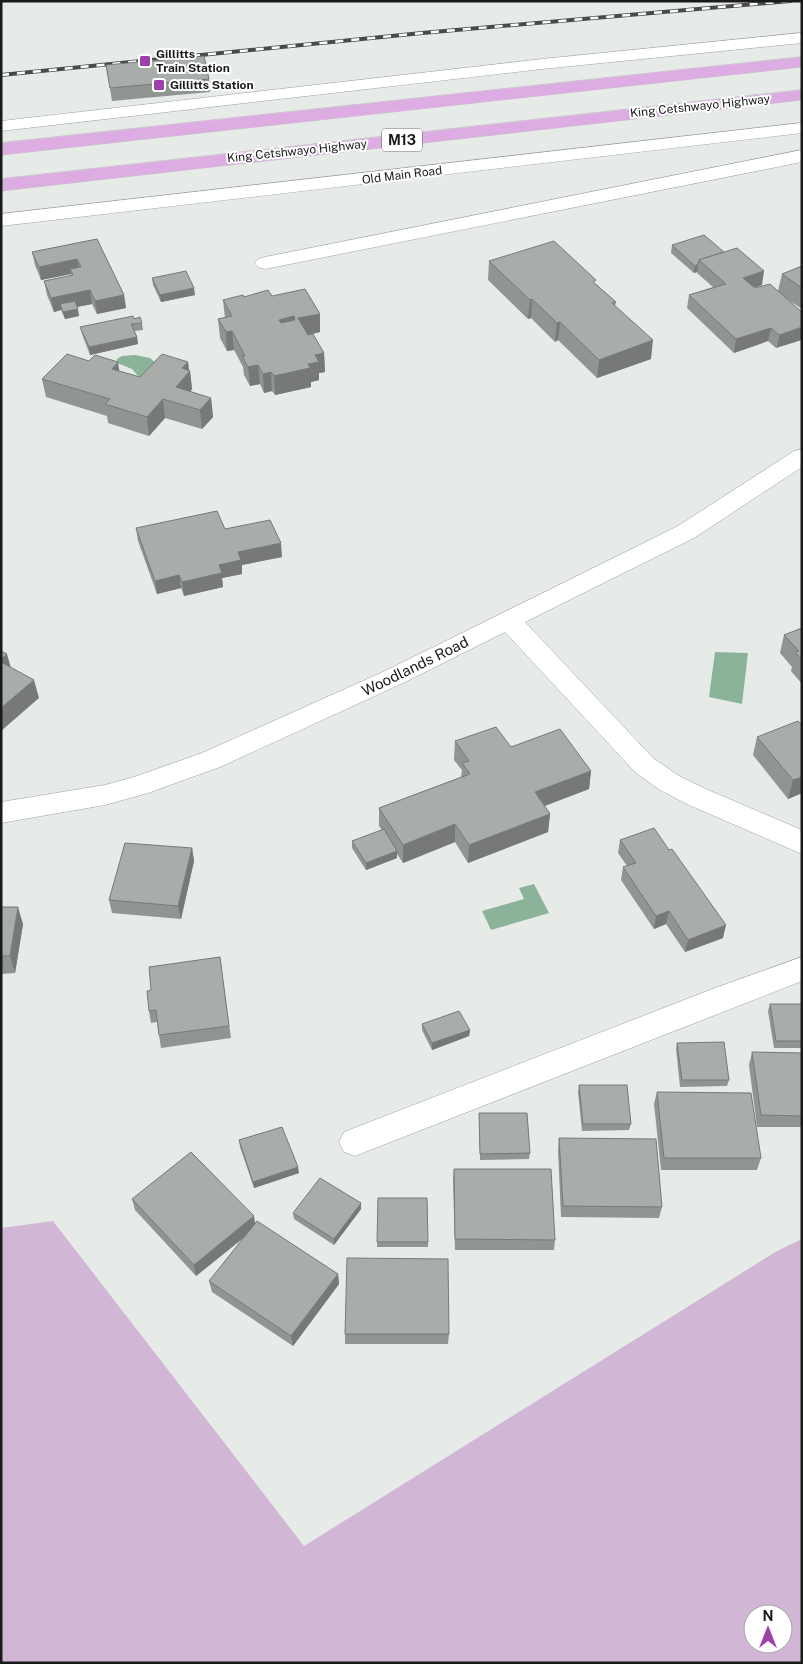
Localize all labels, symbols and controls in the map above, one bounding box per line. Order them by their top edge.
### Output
place label: Gillitts Train Station [156,47,230,75]
marker: Gillitts Train Station [138,54,152,68]
marker: Gillitts Station [152,78,166,92]
place label: Gillitts Station [170,78,254,92]
street label: King Cetshwayo Highway [629,92,771,120]
road number: M13 [382,128,422,152]
street label: King Cetshwayo Highway [226,137,368,165]
street label: Old Main Road [361,163,443,187]
street label: Woodlands Road [359,633,471,699]
north arrow [743,1604,793,1654]
text: N [763,1608,773,1624]

